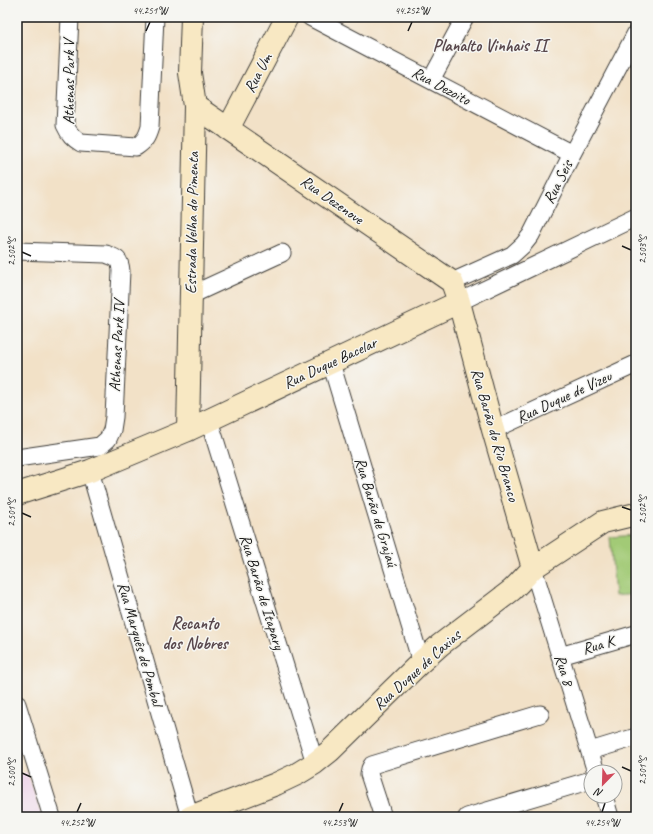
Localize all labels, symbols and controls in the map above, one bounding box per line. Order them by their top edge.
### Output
text: 44.251°W [133,4,169,17]
text: 44.252°W [395,4,431,17]
district label: Planalto Vinhais II [433,35,551,56]
street label: Athenas Park V [59,36,79,125]
street label: Rua Um [239,48,278,96]
street label: Rua Dezoito [408,62,475,110]
street label: Estrada Velha do Pimenta [181,150,203,294]
street label: Rua Seis [539,156,578,207]
street label: Rua Dezenove [297,171,369,230]
text: 2.503°S [636,234,649,264]
text: 2.502°S [5,236,18,266]
street label: Athenas Park IV [105,296,130,392]
street label: Rua Duque Bacelar [280,332,382,393]
street label: Rua Barão do Rio Branco [466,366,524,505]
street label: Rua Duque de Vizeu [513,366,616,428]
street label: Rua Barão de Grajaú [350,455,403,571]
text: 2.502°S [636,494,649,524]
text: 2.501°S [5,497,18,527]
street label: Rua Barão de Itapary [235,532,289,653]
street label: Rua Marquês de Pombal [113,580,168,711]
district label: Recanto dos Nobres [162,613,230,654]
street label: Rua Duque de Caxias [369,624,466,714]
street label: Rua K [580,630,619,659]
street label: Rua 8 [550,652,579,690]
text: 2.501°S [636,755,649,785]
text: 2.500°S [5,757,18,787]
north arrow [583,764,623,804]
text: N [591,785,605,801]
text: 44.252°W [60,816,96,829]
text: 44.253°W [322,816,358,829]
text: 44.254°W [585,816,621,829]

